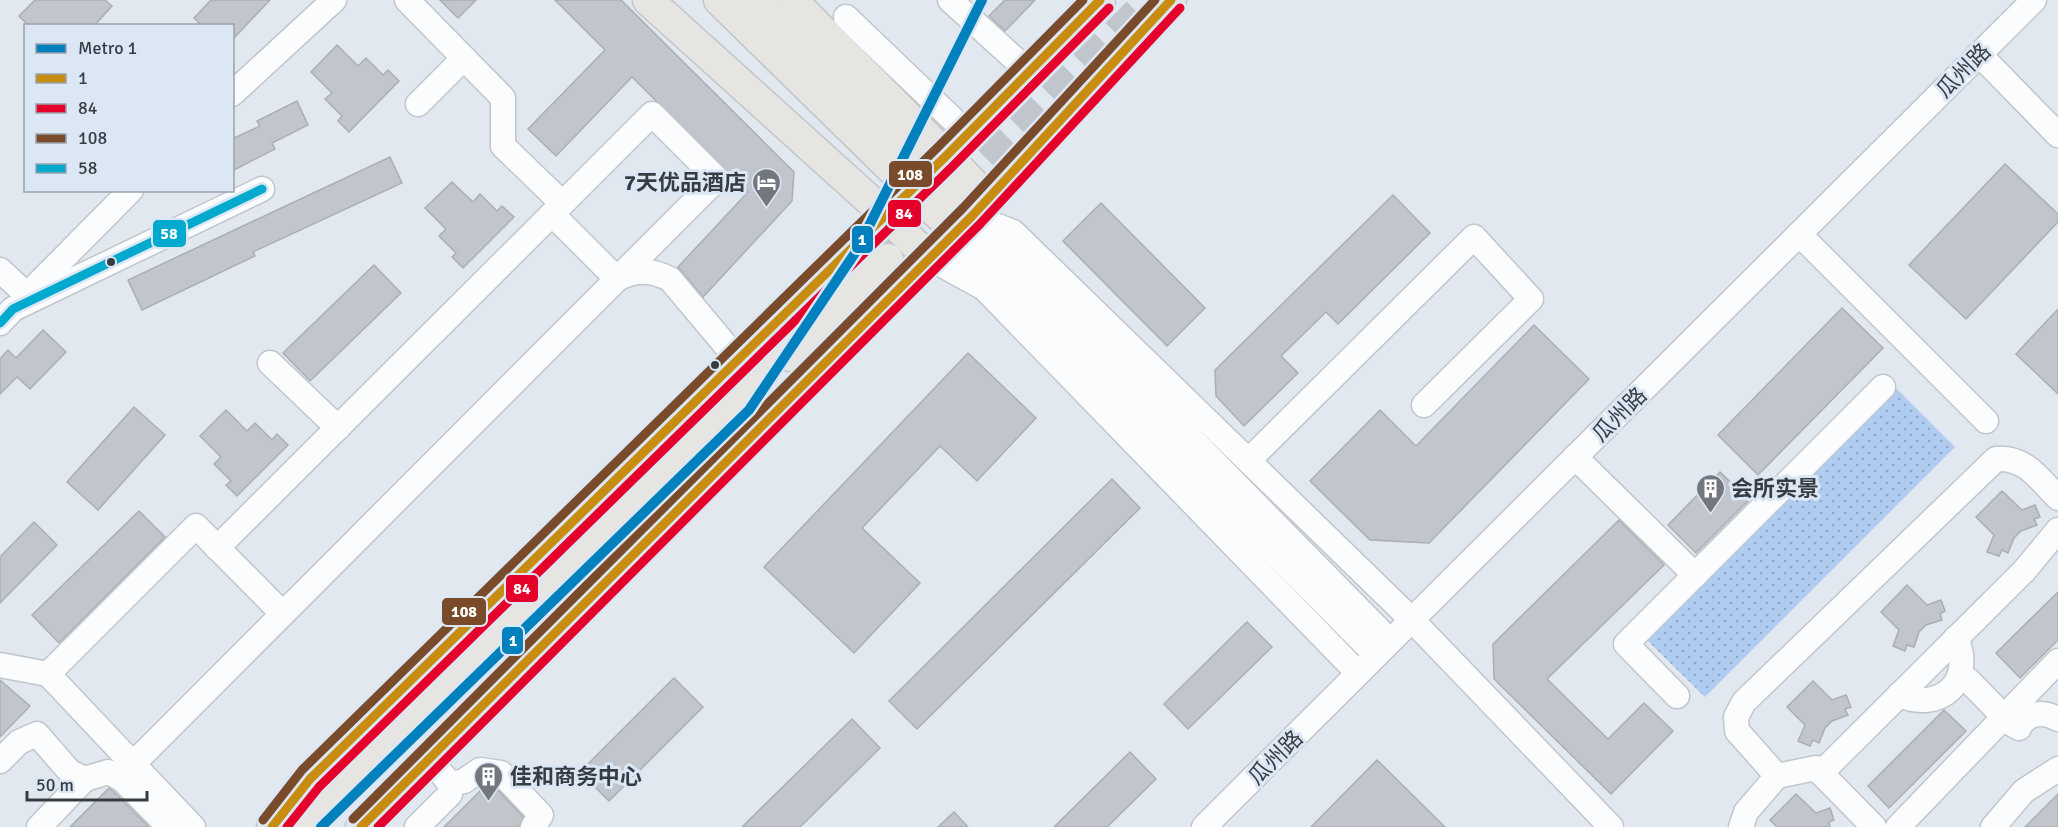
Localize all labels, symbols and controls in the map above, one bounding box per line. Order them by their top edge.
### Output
legend [24,24,234,192]
text: Metro 1 [78,37,137,59]
street label: 瓜州路 [1930,37,1996,103]
text: 1 [78,67,88,89]
text: 84 [78,97,98,119]
text: 108 [78,127,107,149]
text: 58 [78,157,97,179]
line badge: 108 [888,160,933,188]
text: 108 [897,165,923,185]
hotel icon: 7天优品酒店 [751,166,783,208]
place label: 7天优品酒店 [624,169,746,196]
line badge: 84 [887,199,922,228]
text: 84 [895,204,913,224]
line badge: 58 [152,219,187,248]
text: 58 [160,224,178,244]
line badge: 1 [851,225,874,254]
text: 1 [858,230,867,250]
unlabelled marker [105,256,117,268]
unlabelled marker [709,359,721,371]
street label: 瓜州路 [1586,381,1652,447]
building icon: 会所实景 [1694,472,1726,514]
place label: 会所实景 [1731,475,1819,502]
line badge: 84 [505,574,539,603]
text: 84 [513,579,531,599]
line badge: 108 [441,597,487,626]
text: 108 [451,602,477,622]
line badge: 1 [501,626,524,655]
text: 1 [509,631,518,651]
street label: 瓜州路 [1242,724,1308,790]
building icon: 佳和商务中心 [473,760,505,802]
place label: 佳和商务中心 [510,763,642,790]
scale bar [27,764,147,802]
text: 50 m [36,774,74,796]

